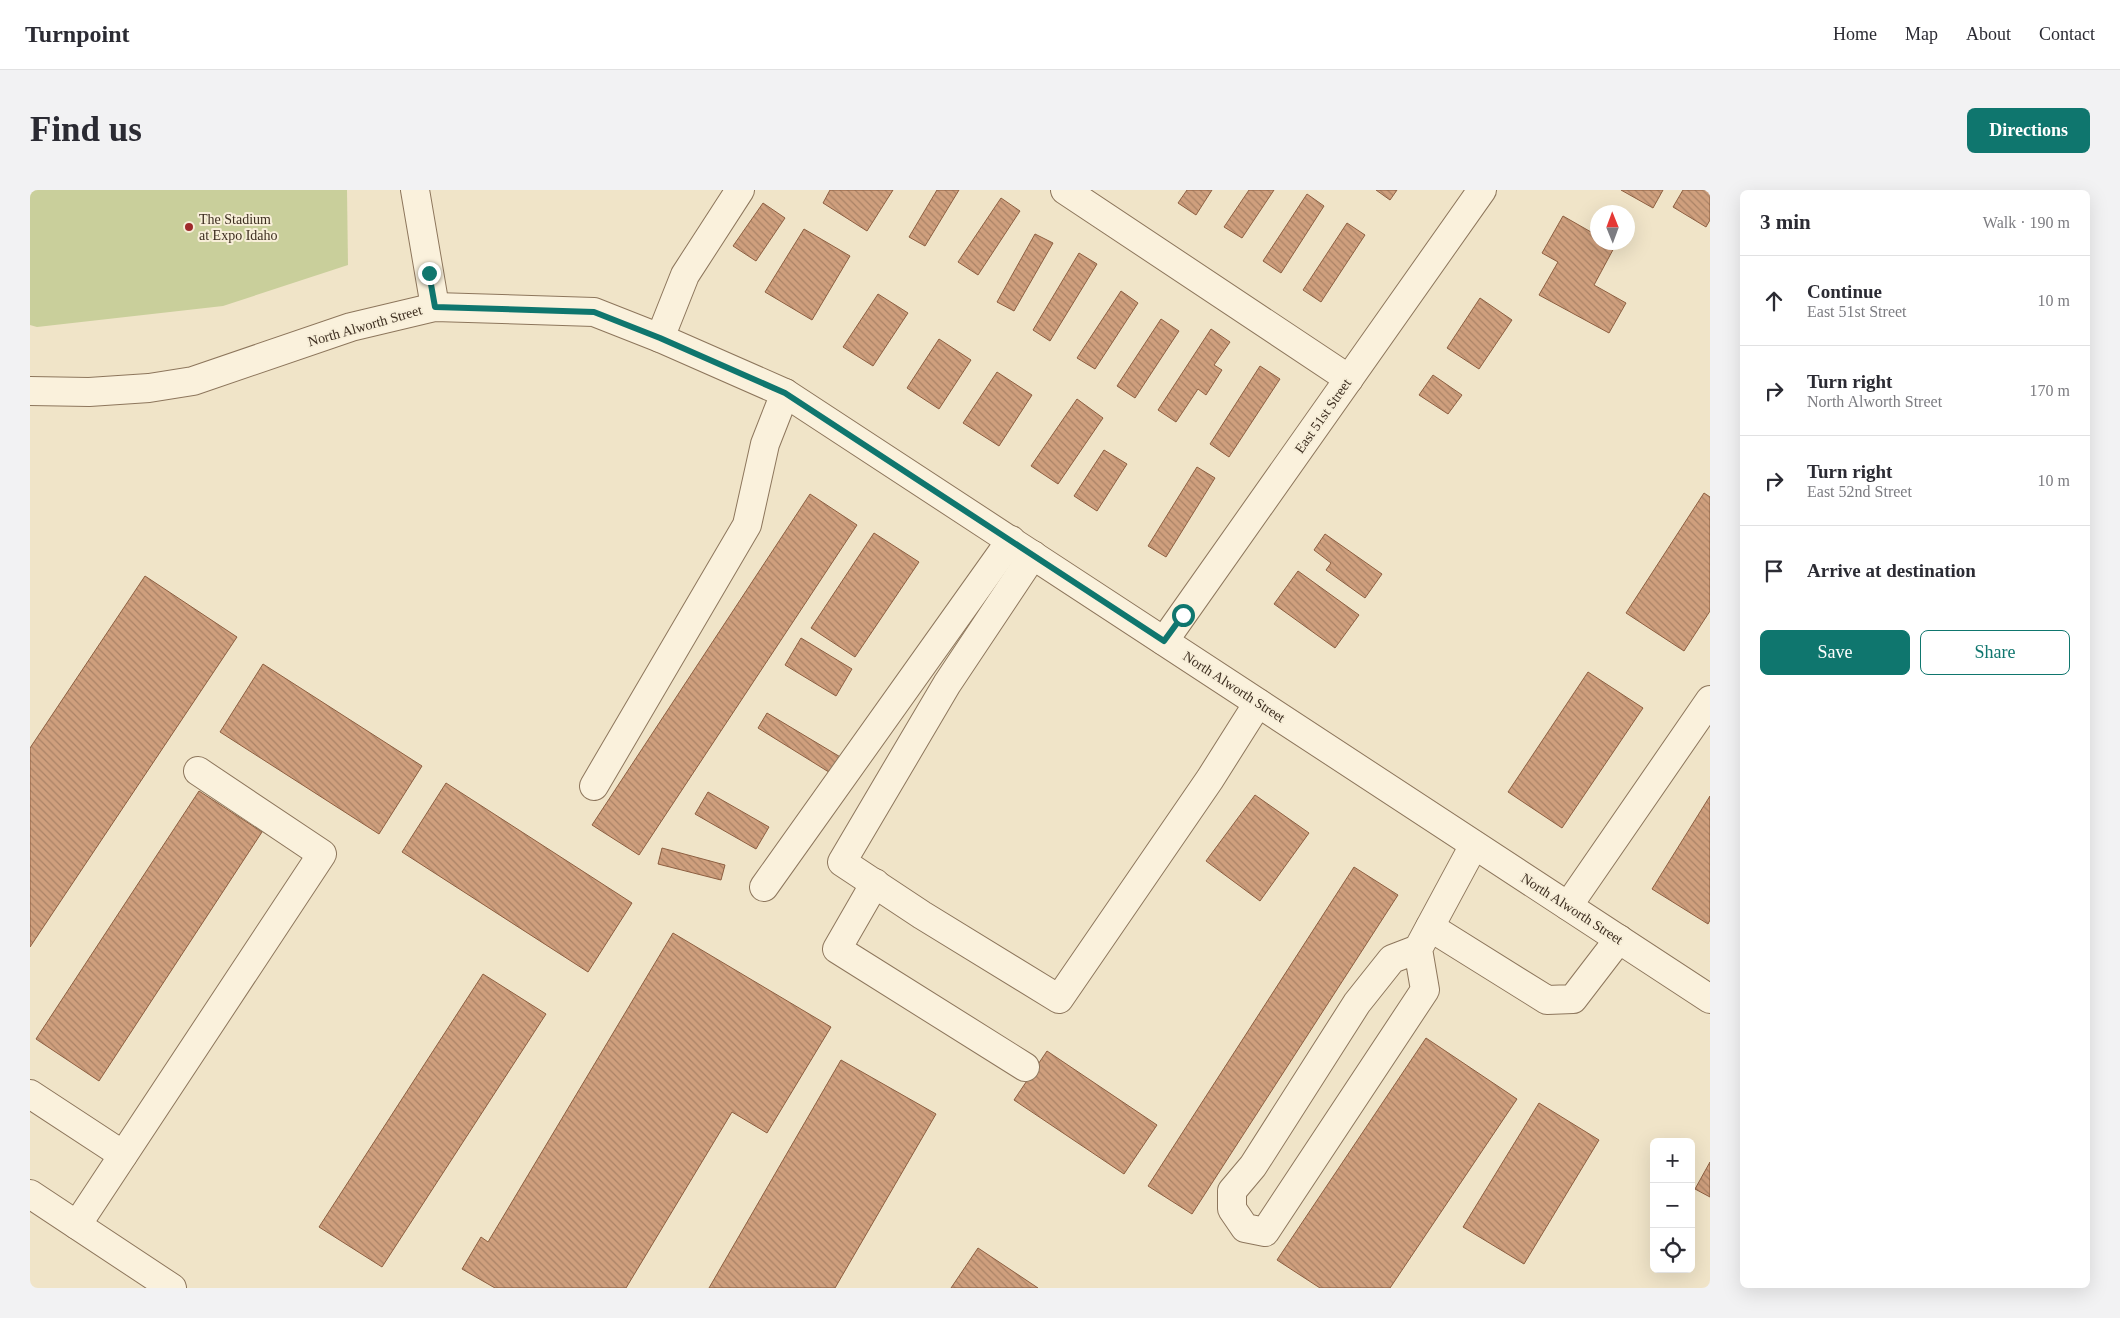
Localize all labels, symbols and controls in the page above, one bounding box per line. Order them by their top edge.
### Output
text: Turnpoint [25,21,130,47]
text: Home [1833,24,1877,44]
text: Map [1905,24,1938,44]
text: About [1966,24,2011,44]
text: Contact [2039,24,2095,44]
button: Directions [1967,108,2090,153]
text: Find us [30,110,142,149]
north arrow [1590,205,1635,250]
text: 3 min [1760,210,1811,234]
place label: The Stadium at Expo Idaho [199,212,278,243]
text: Walk · 190 m [1983,214,2070,231]
marker: The Stadium at Expo Idaho [183,221,195,233]
route end [418,262,441,285]
text: Continue [1807,281,1882,302]
icon: ahead [1760,287,1788,315]
text: 10 m [2038,292,2070,309]
street label: North Alworth Street [306,302,424,350]
text: East 51st Street [1807,303,1907,320]
text: Turn right [1807,371,1892,392]
street label: East 51st Street [1292,376,1354,456]
icon: right [1760,377,1788,405]
text: 170 m [2030,382,2070,399]
text: North Alworth Street [1807,393,1942,410]
text: Turn right [1807,461,1892,482]
icon: right [1760,467,1788,495]
text: 10 m [2038,472,2070,489]
text: East 52nd Street [1807,483,1912,500]
icon: arrive [1760,557,1788,585]
text: Arrive at destination [1807,560,1976,581]
route start [1172,604,1195,627]
button: Save [1760,630,1910,675]
button: Share [1920,630,2070,675]
street label: North Alworth Street [1180,649,1288,726]
street label: North Alworth Street [1518,871,1626,948]
map controls [1650,1138,1695,1273]
button: + [1650,1138,1695,1183]
button: − [1650,1183,1695,1228]
button: locate [1650,1228,1695,1273]

